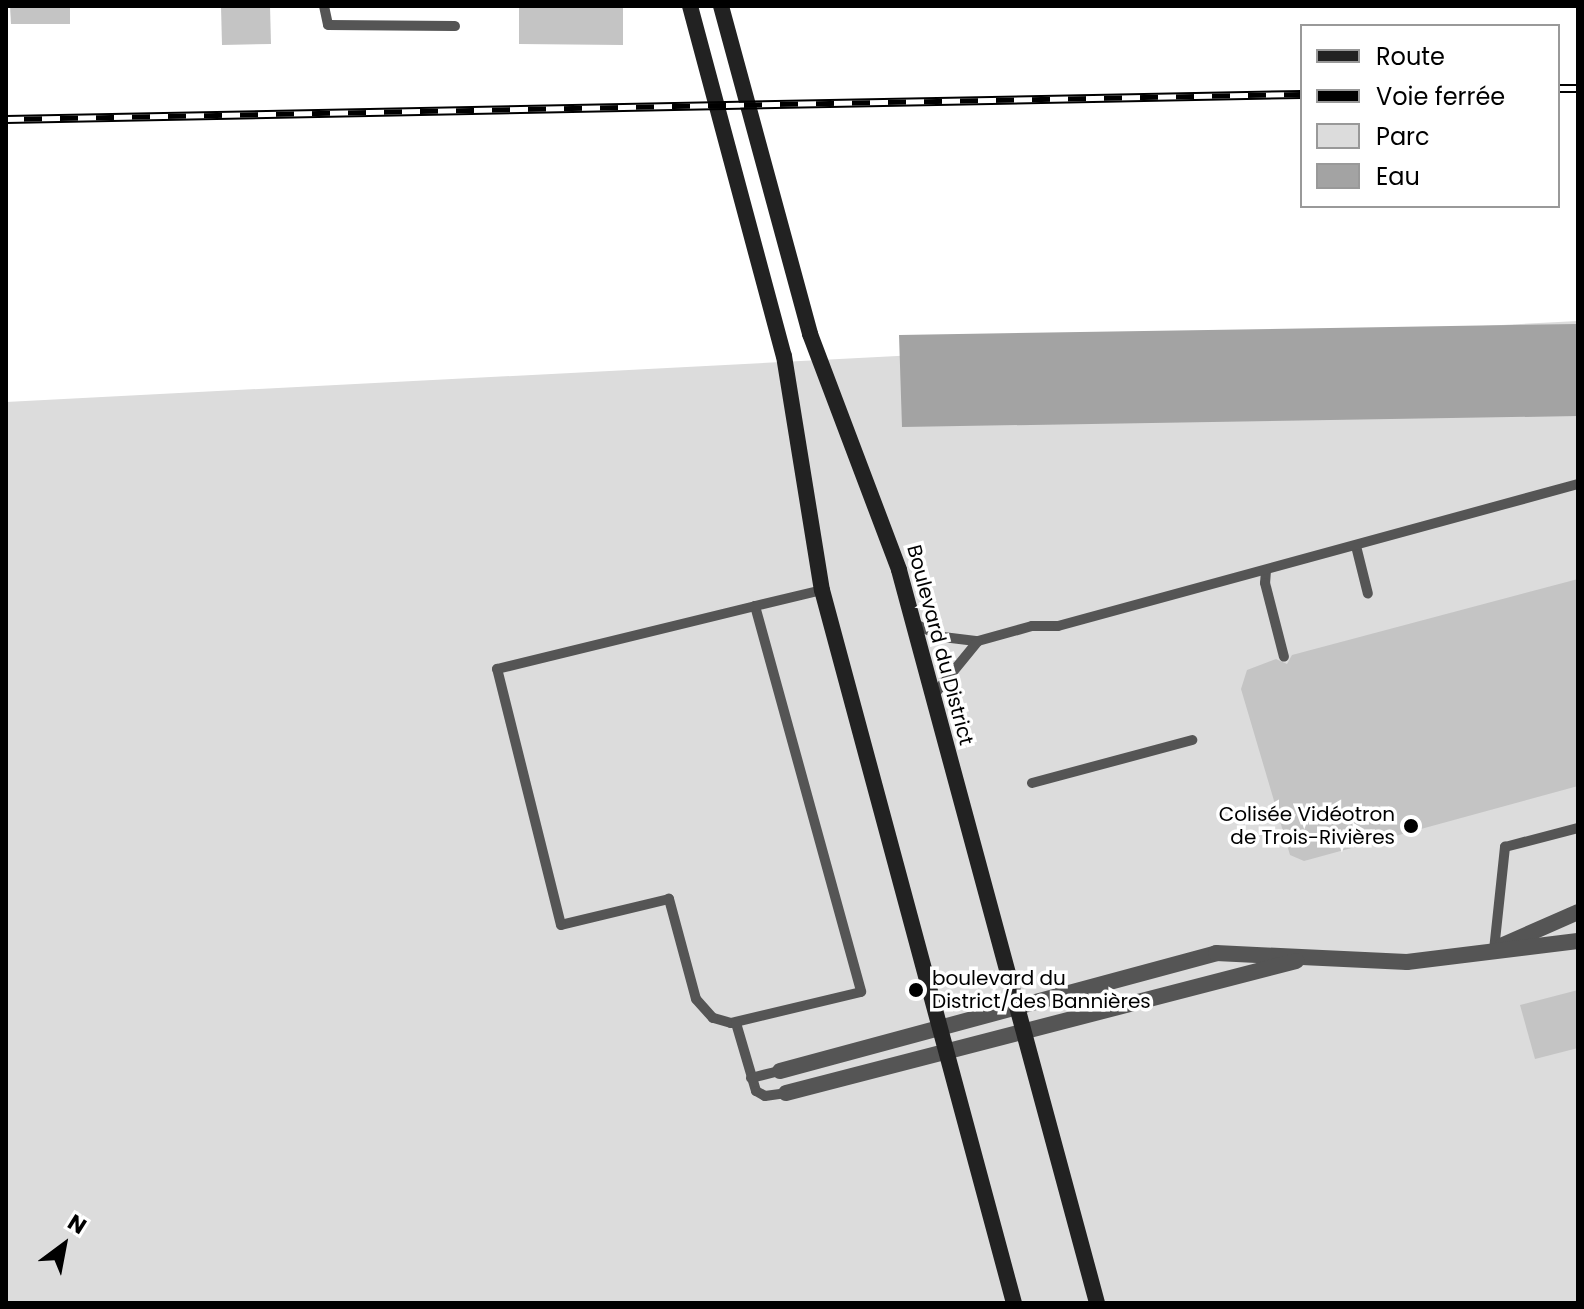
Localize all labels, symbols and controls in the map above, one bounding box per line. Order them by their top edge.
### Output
legend [1300,24,1560,208]
text: Route [1376,40,1445,73]
text: Voie ferrée [1376,80,1505,113]
text: Parc [1376,120,1430,153]
text: Eau [1376,160,1420,193]
street label: Boulevard du District [902,542,978,748]
place label: Colisée Vidéotron de Trois-Rivières [1219,802,1395,849]
marker: Colisée Vidéotron de Trois-Rivières [1402,817,1420,835]
place label: boulevard du District/des Bannières [932,966,1151,1013]
marker: boulevard du District/des Bannières [907,981,925,999]
north arrow [24,1205,104,1285]
text: N [62,1207,92,1242]

